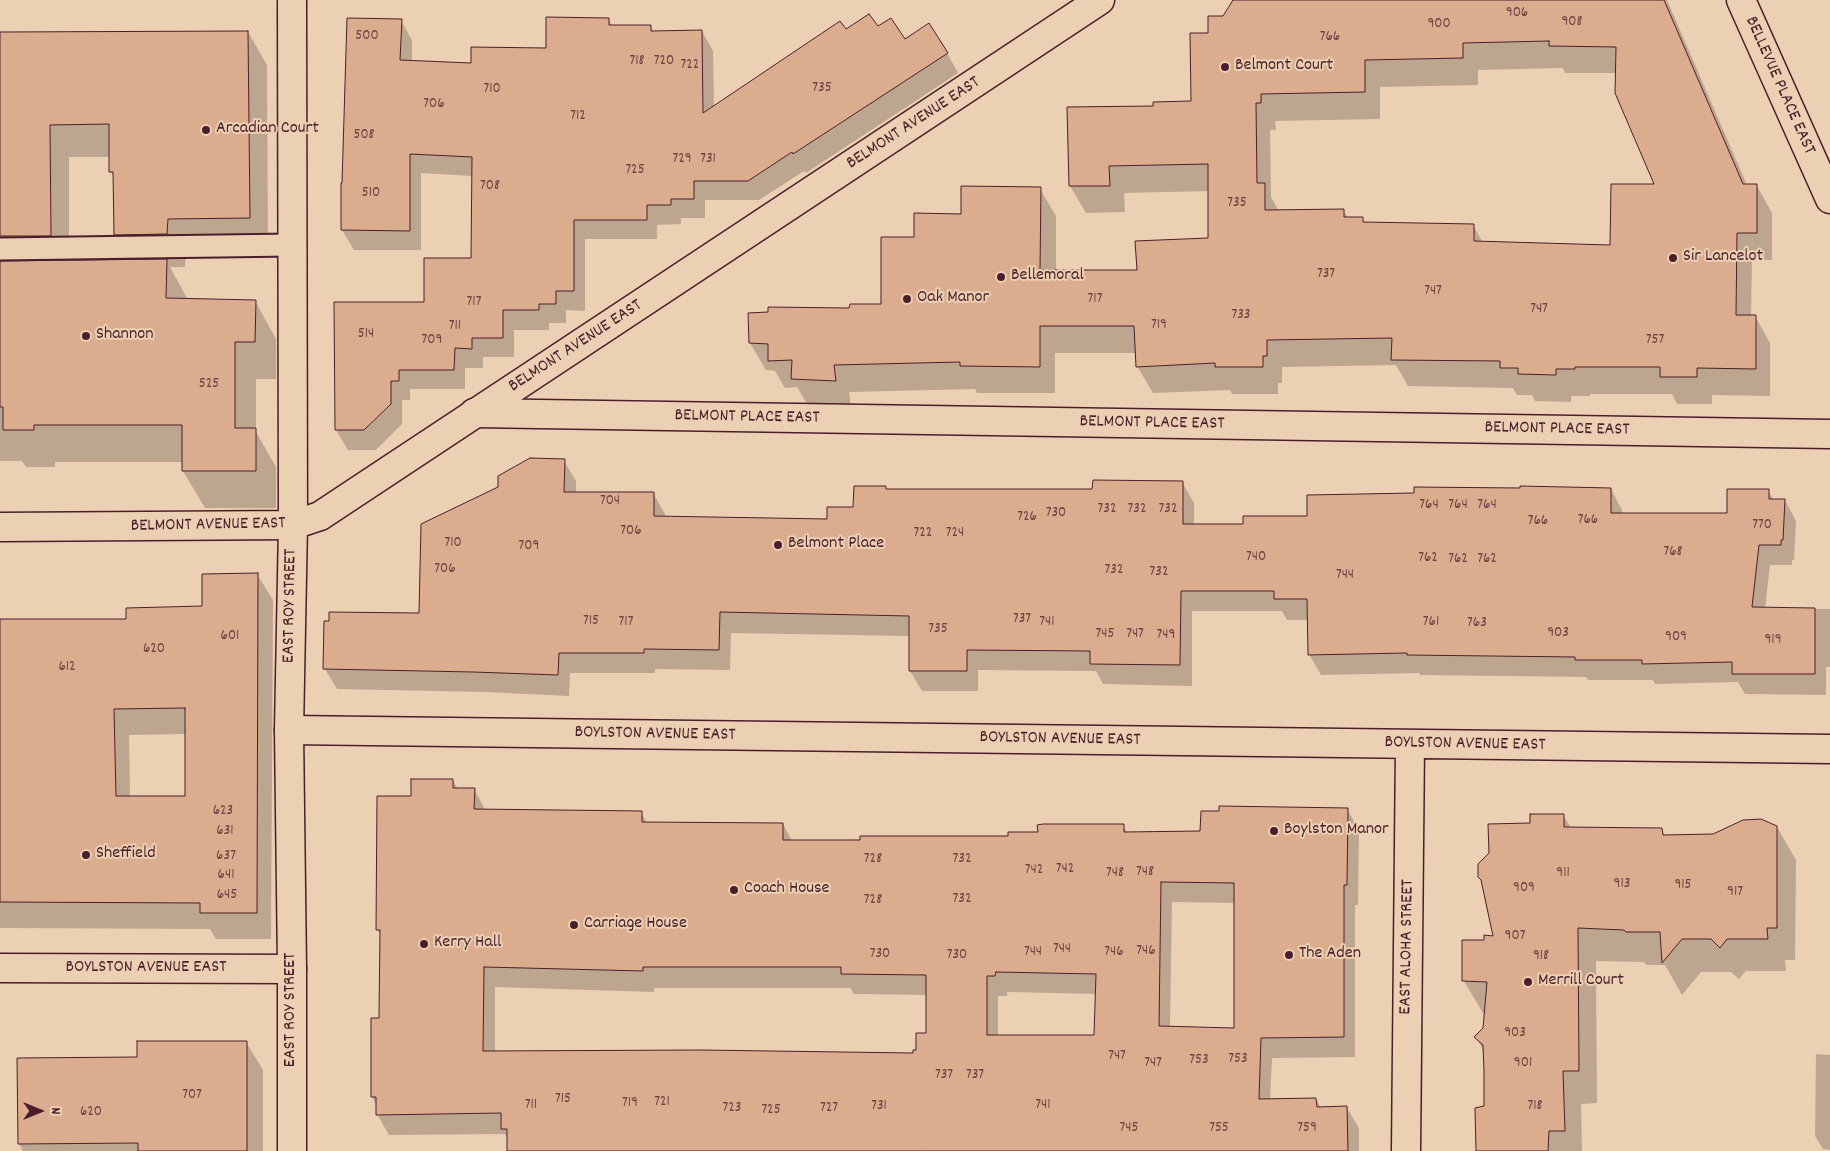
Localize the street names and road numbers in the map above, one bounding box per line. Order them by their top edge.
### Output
street label: BELLEVUE PLACE EAST [1739,14,1819,158]
street label: BELMONT AVENUE EAST [843,73,985,175]
street label: BELMONT AVENUE EAST [505,296,647,398]
street label: BELMONT PLACE EAST [674,406,820,430]
street label: BELMONT PLACE EAST [1079,412,1225,436]
street label: BELMONT PLACE EAST [1484,418,1630,442]
street label: BELMONT AVENUE EAST [130,514,286,538]
street label: EAST ROY STREET [279,549,303,663]
street label: BOYLSTON AVENUE EAST [574,723,736,747]
street label: BOYLSTON AVENUE EAST [979,728,1141,752]
street label: BOYLSTON AVENUE EAST [1384,733,1546,757]
street label: EAST ALOHA STREET [1396,879,1420,1015]
street label: EAST ROY STREET [281,953,303,1067]
street label: BOYLSTON AVENUE EAST [66,958,226,980]

